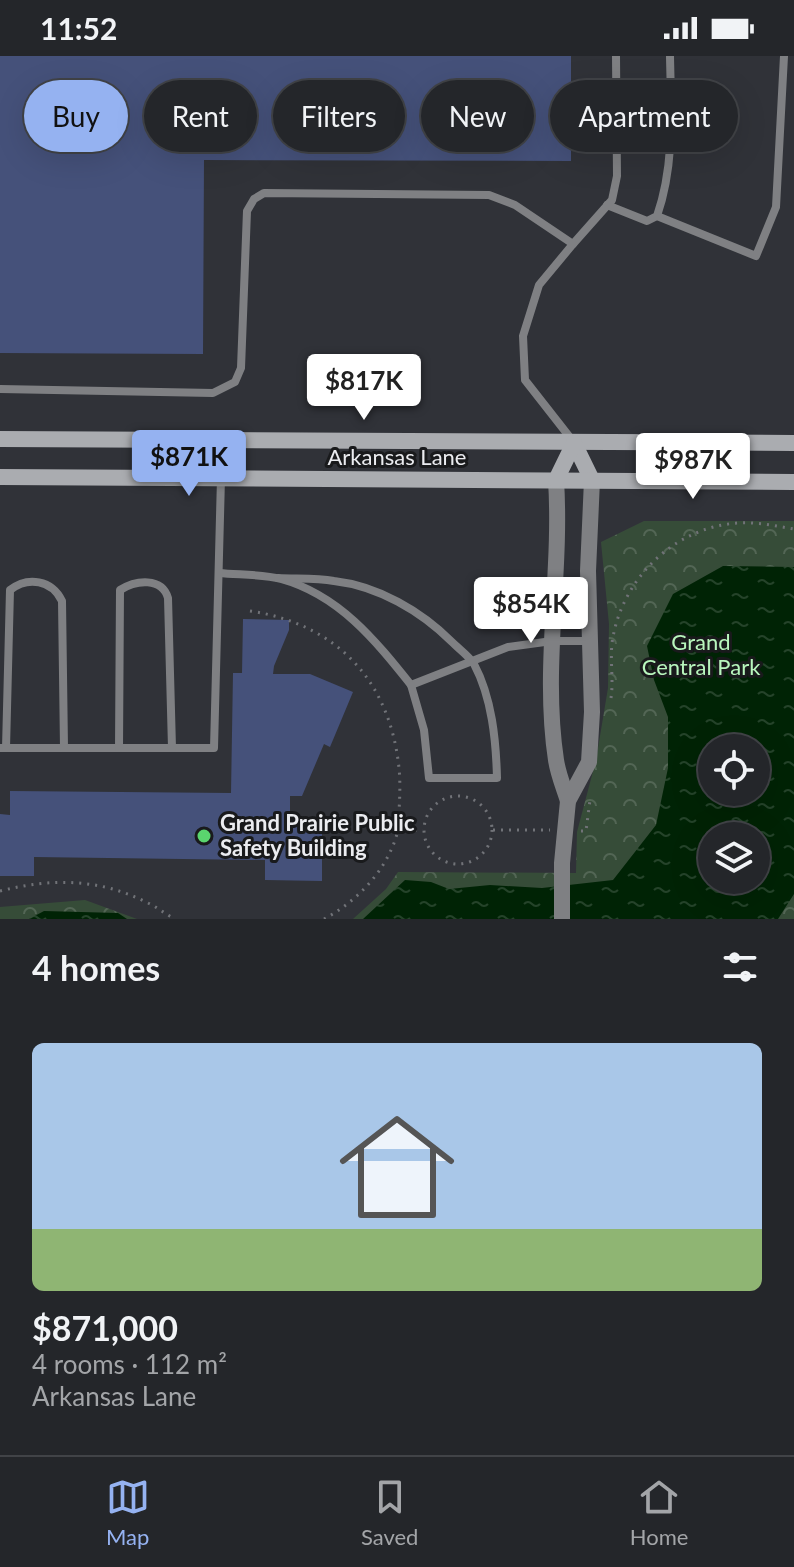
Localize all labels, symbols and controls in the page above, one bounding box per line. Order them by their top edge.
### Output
text: 11:52 [40,10,117,46]
chip: Buy [24,80,128,152]
chip: Rent [144,80,257,152]
chip: Filters [273,80,405,152]
chip: New [421,80,534,152]
chip: Apartment [550,80,738,152]
pin: $817K [308,354,420,422]
text: $817K [325,364,403,396]
pin: $871K [133,430,245,498]
pin: $987K [637,433,749,501]
text: $871K [150,440,228,472]
street label: Arkansas Lane [328,443,466,470]
text: $987K [654,443,732,475]
pin: $854K [475,577,587,645]
text: $854K [492,587,570,619]
park label: Grand Central Park [642,628,761,680]
map controls [698,734,770,894]
button: locate [698,734,770,806]
place label: Grand Prairie Public Safety Building [220,809,415,861]
button: layers [698,822,770,894]
marker: Grand Prairie Public Safety Building [195,827,213,845]
icon: filters [718,945,762,989]
text: 4 homes [32,947,160,988]
icon: home [325,1095,469,1239]
text: $871,000 [32,1307,178,1348]
text: 4 rooms · 112 m² [32,1348,227,1380]
text: Arkansas Lane [32,1380,196,1412]
tab: Map [106,1475,150,1550]
tab: Saved [361,1475,418,1550]
tab: Home [630,1475,688,1550]

